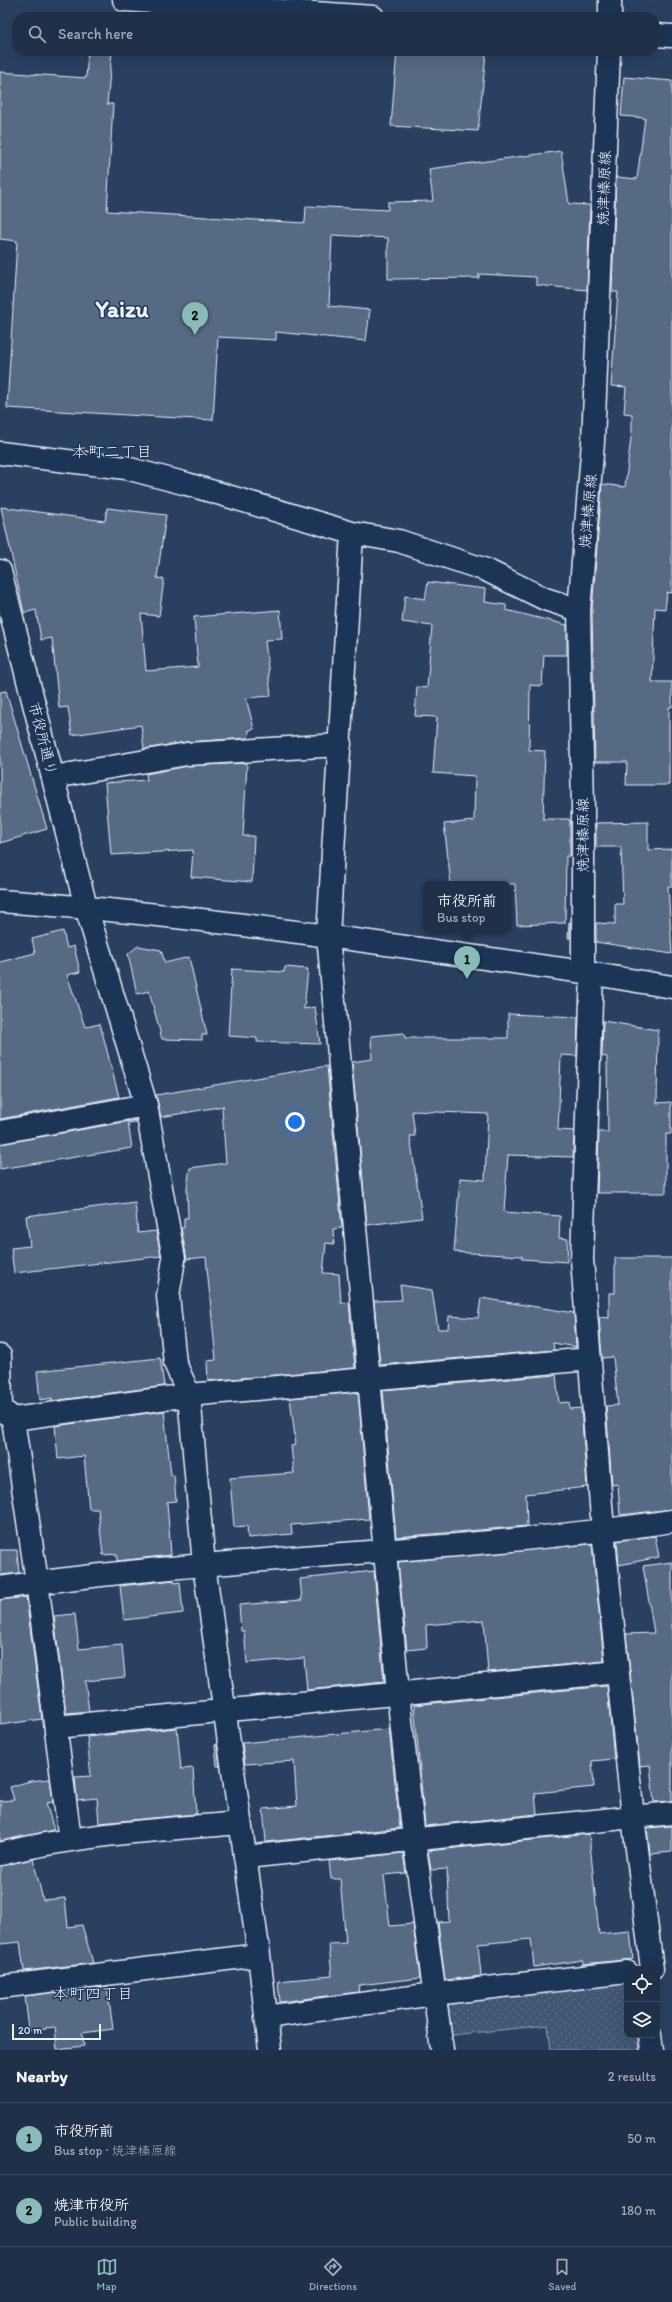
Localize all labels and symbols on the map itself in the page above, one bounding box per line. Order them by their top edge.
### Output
street label: 焼津榛原線 [594,150,614,226]
district label: Yaizu [95,295,149,323]
pin: 2 [182,302,208,335]
district label: 本町二丁目 [72,442,152,461]
street label: 焼津榛原線 [576,473,600,549]
street label: 市役所通り [25,700,61,778]
street label: 焼津榛原線 [574,797,592,873]
pin: 1 [454,946,480,979]
your location [285,1112,305,1132]
district label: 本町四丁目 [53,1984,133,2003]
scale bar [12,2022,101,2041]

